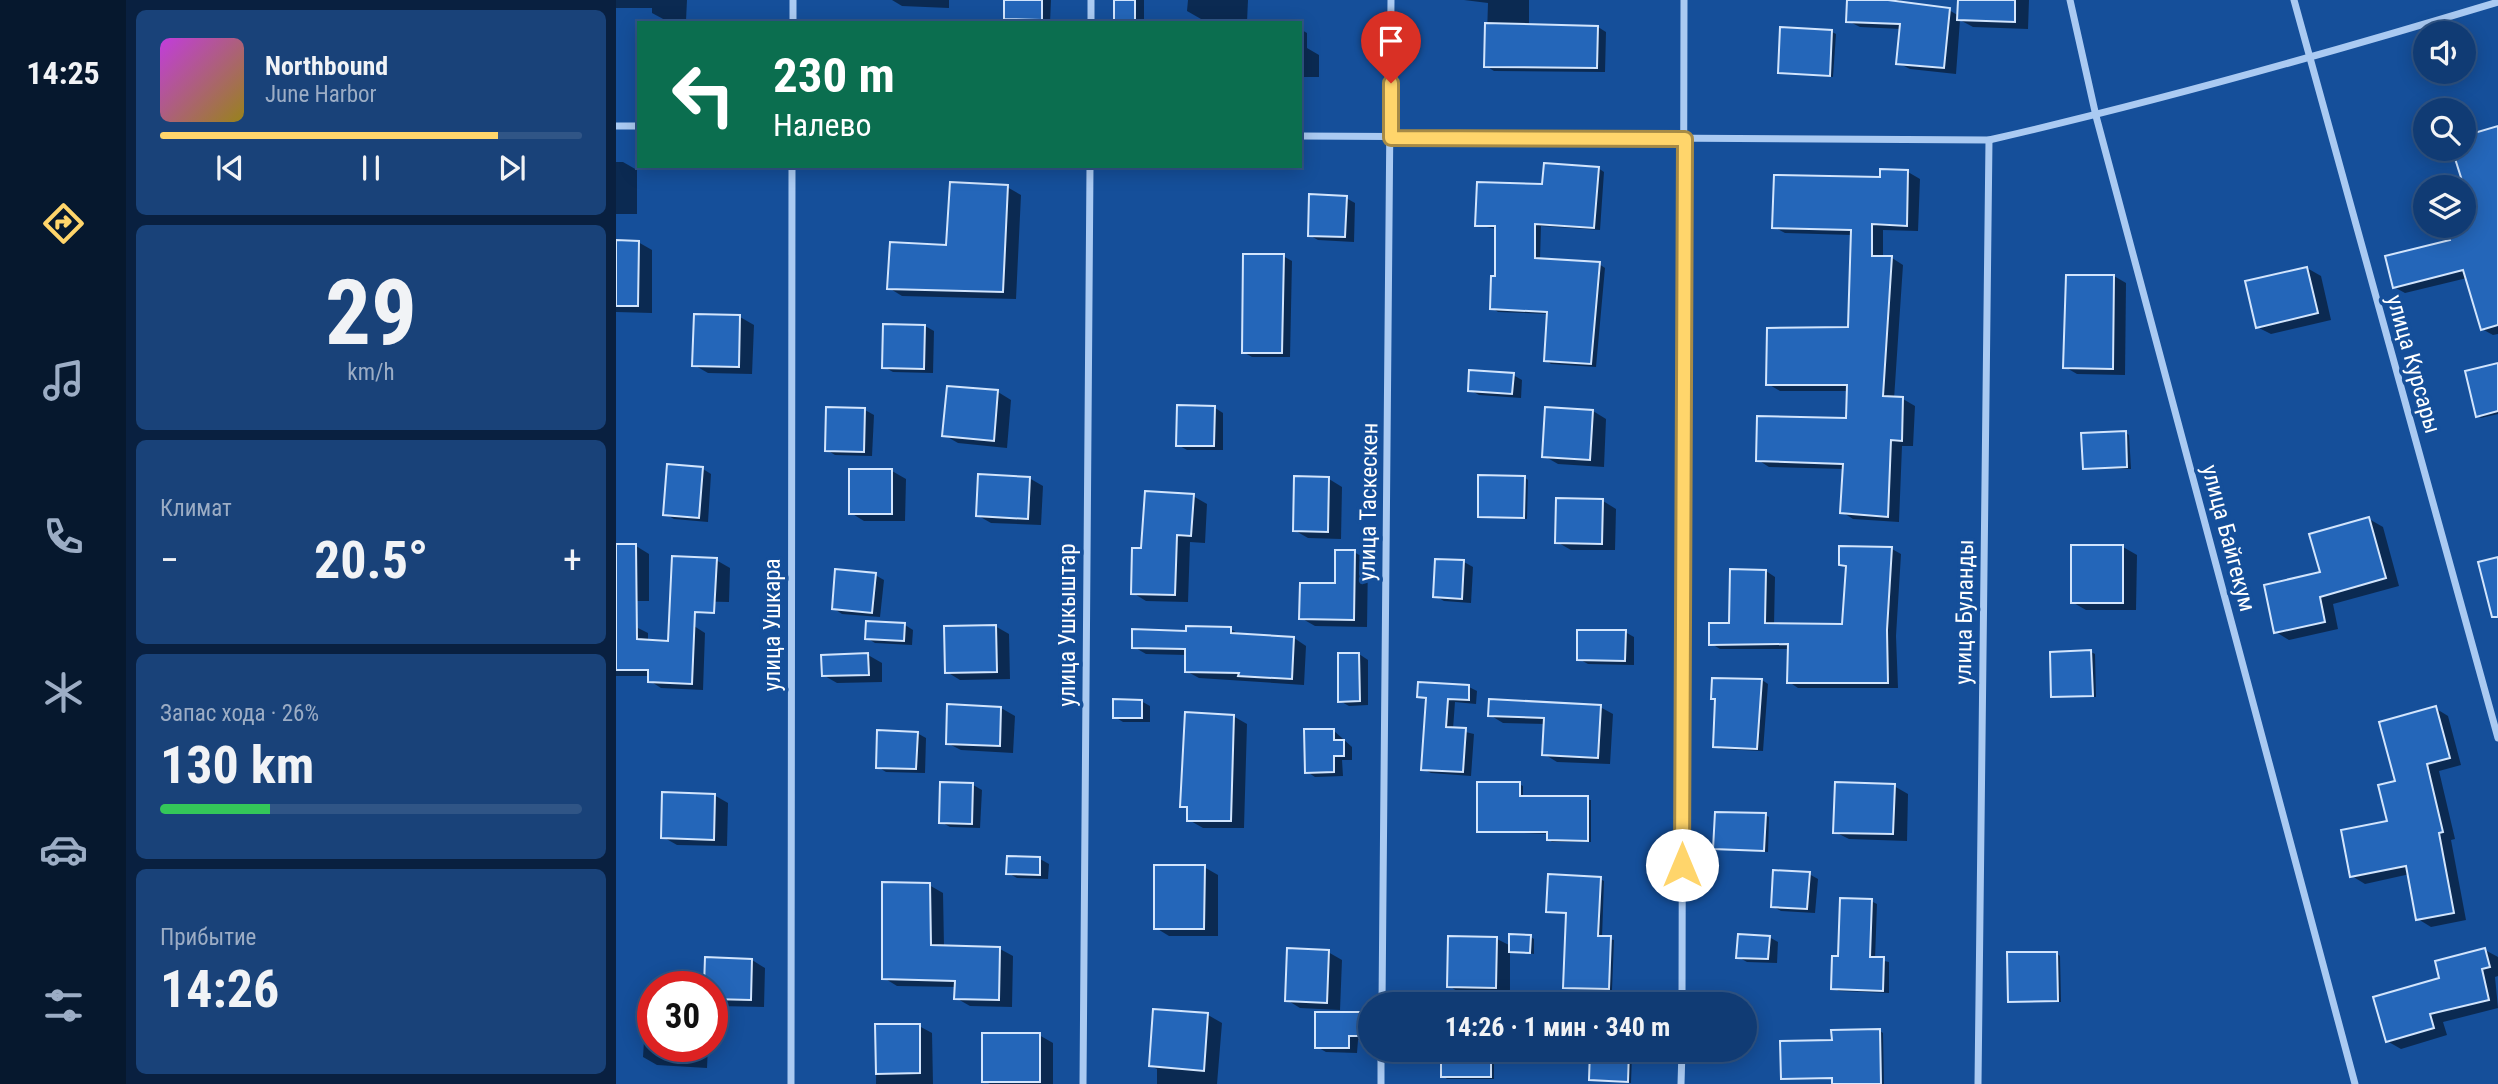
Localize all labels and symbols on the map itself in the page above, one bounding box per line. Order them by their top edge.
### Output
pin [1361,11,1421,83]
street label: улица Курсары [2381,292,2446,437]
street label: улица Таскескен [1354,423,1383,581]
street label: улица Байгекум [2196,462,2261,615]
street label: улица Буланды [1950,539,1979,685]
street label: улица Ушкыштар [1054,543,1081,707]
street label: улица Ушкара [759,558,786,692]
position arrow [1645,828,1719,902]
speed limit sign: 30 [637,971,728,1062]

